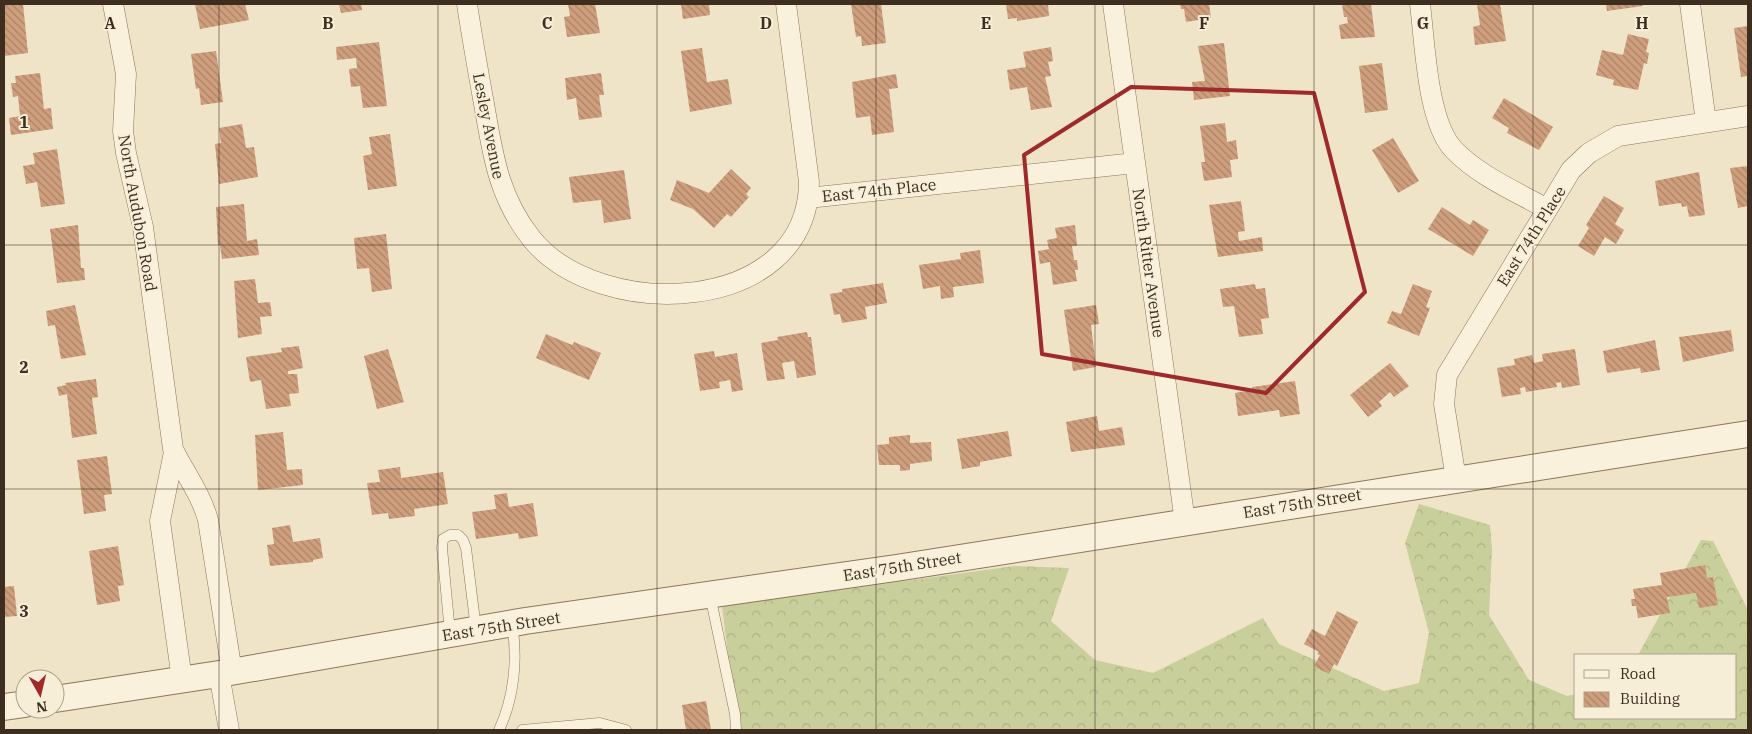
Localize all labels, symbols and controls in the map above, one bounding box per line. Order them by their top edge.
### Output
text: A [104,13,116,33]
text: B [322,13,334,33]
text: C [542,13,552,33]
text: D [760,13,772,33]
text: E [981,13,991,33]
text: F [1199,13,1209,33]
text: G [1417,13,1429,33]
text: H [1636,13,1649,33]
street label: Lesley Avenue [469,71,509,181]
text: 1 [19,112,29,132]
street label: North Audubon Road [114,133,162,293]
street label: East 74th Place [821,174,937,206]
street label: East 74th Place [1492,182,1570,290]
street label: North Ritter Avenue [1129,187,1169,339]
text: 2 [19,357,29,377]
street label: East 75th Street [1241,484,1363,522]
street label: East 75th Street [841,547,963,585]
text: 3 [19,601,29,621]
street label: East 75th Street [440,607,562,645]
legend [1574,654,1737,719]
text: Road [1620,664,1656,683]
north arrow [15,669,65,719]
text: Building [1620,689,1680,708]
text: N [35,697,49,717]

